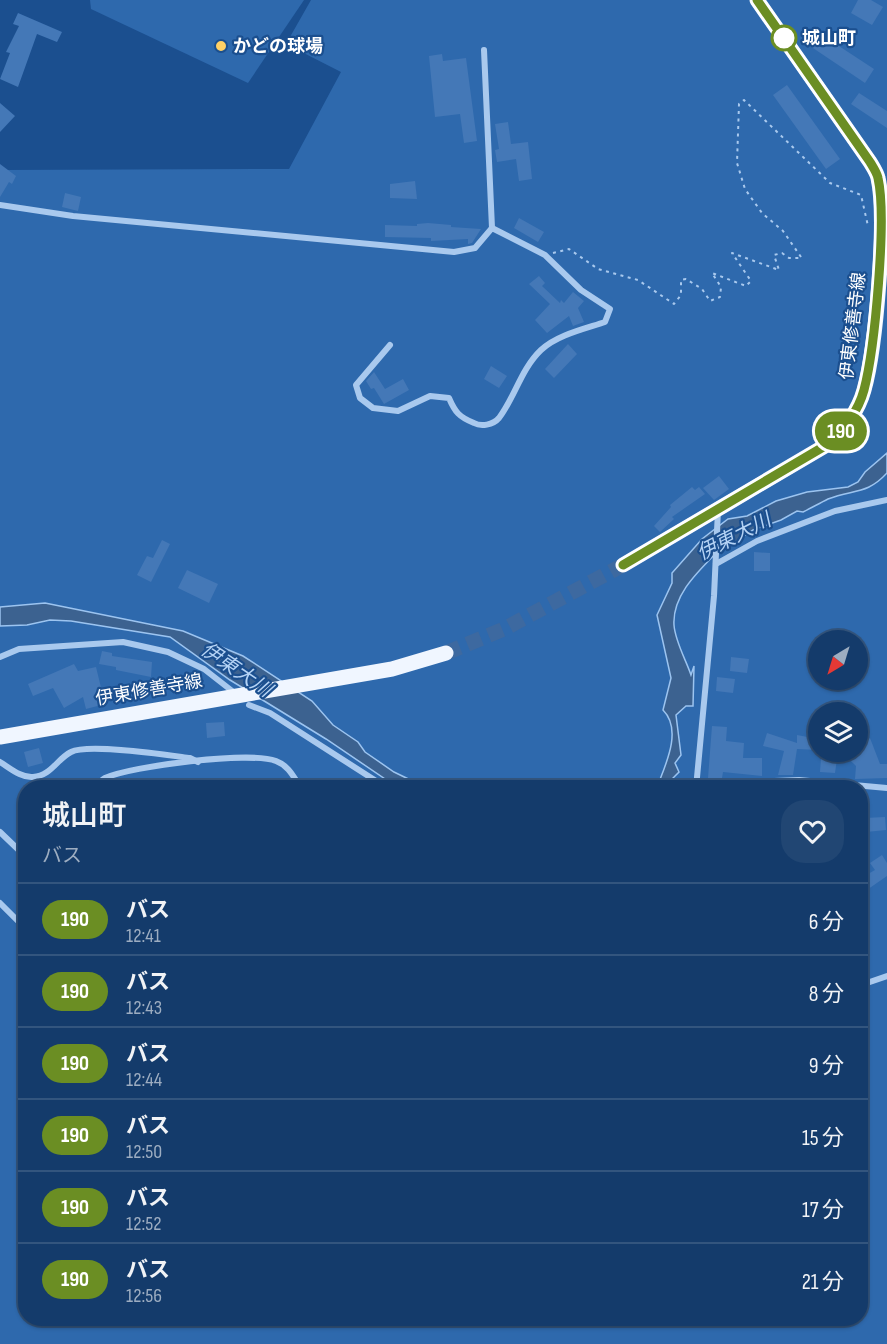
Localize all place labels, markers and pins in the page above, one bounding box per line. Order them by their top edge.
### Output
marker: 城山町 [771,25,797,51]
place label: 城山町 [802,28,856,49]
place label: かどの球場 [233,36,323,57]
marker: かどの球場 [214,39,228,53]

